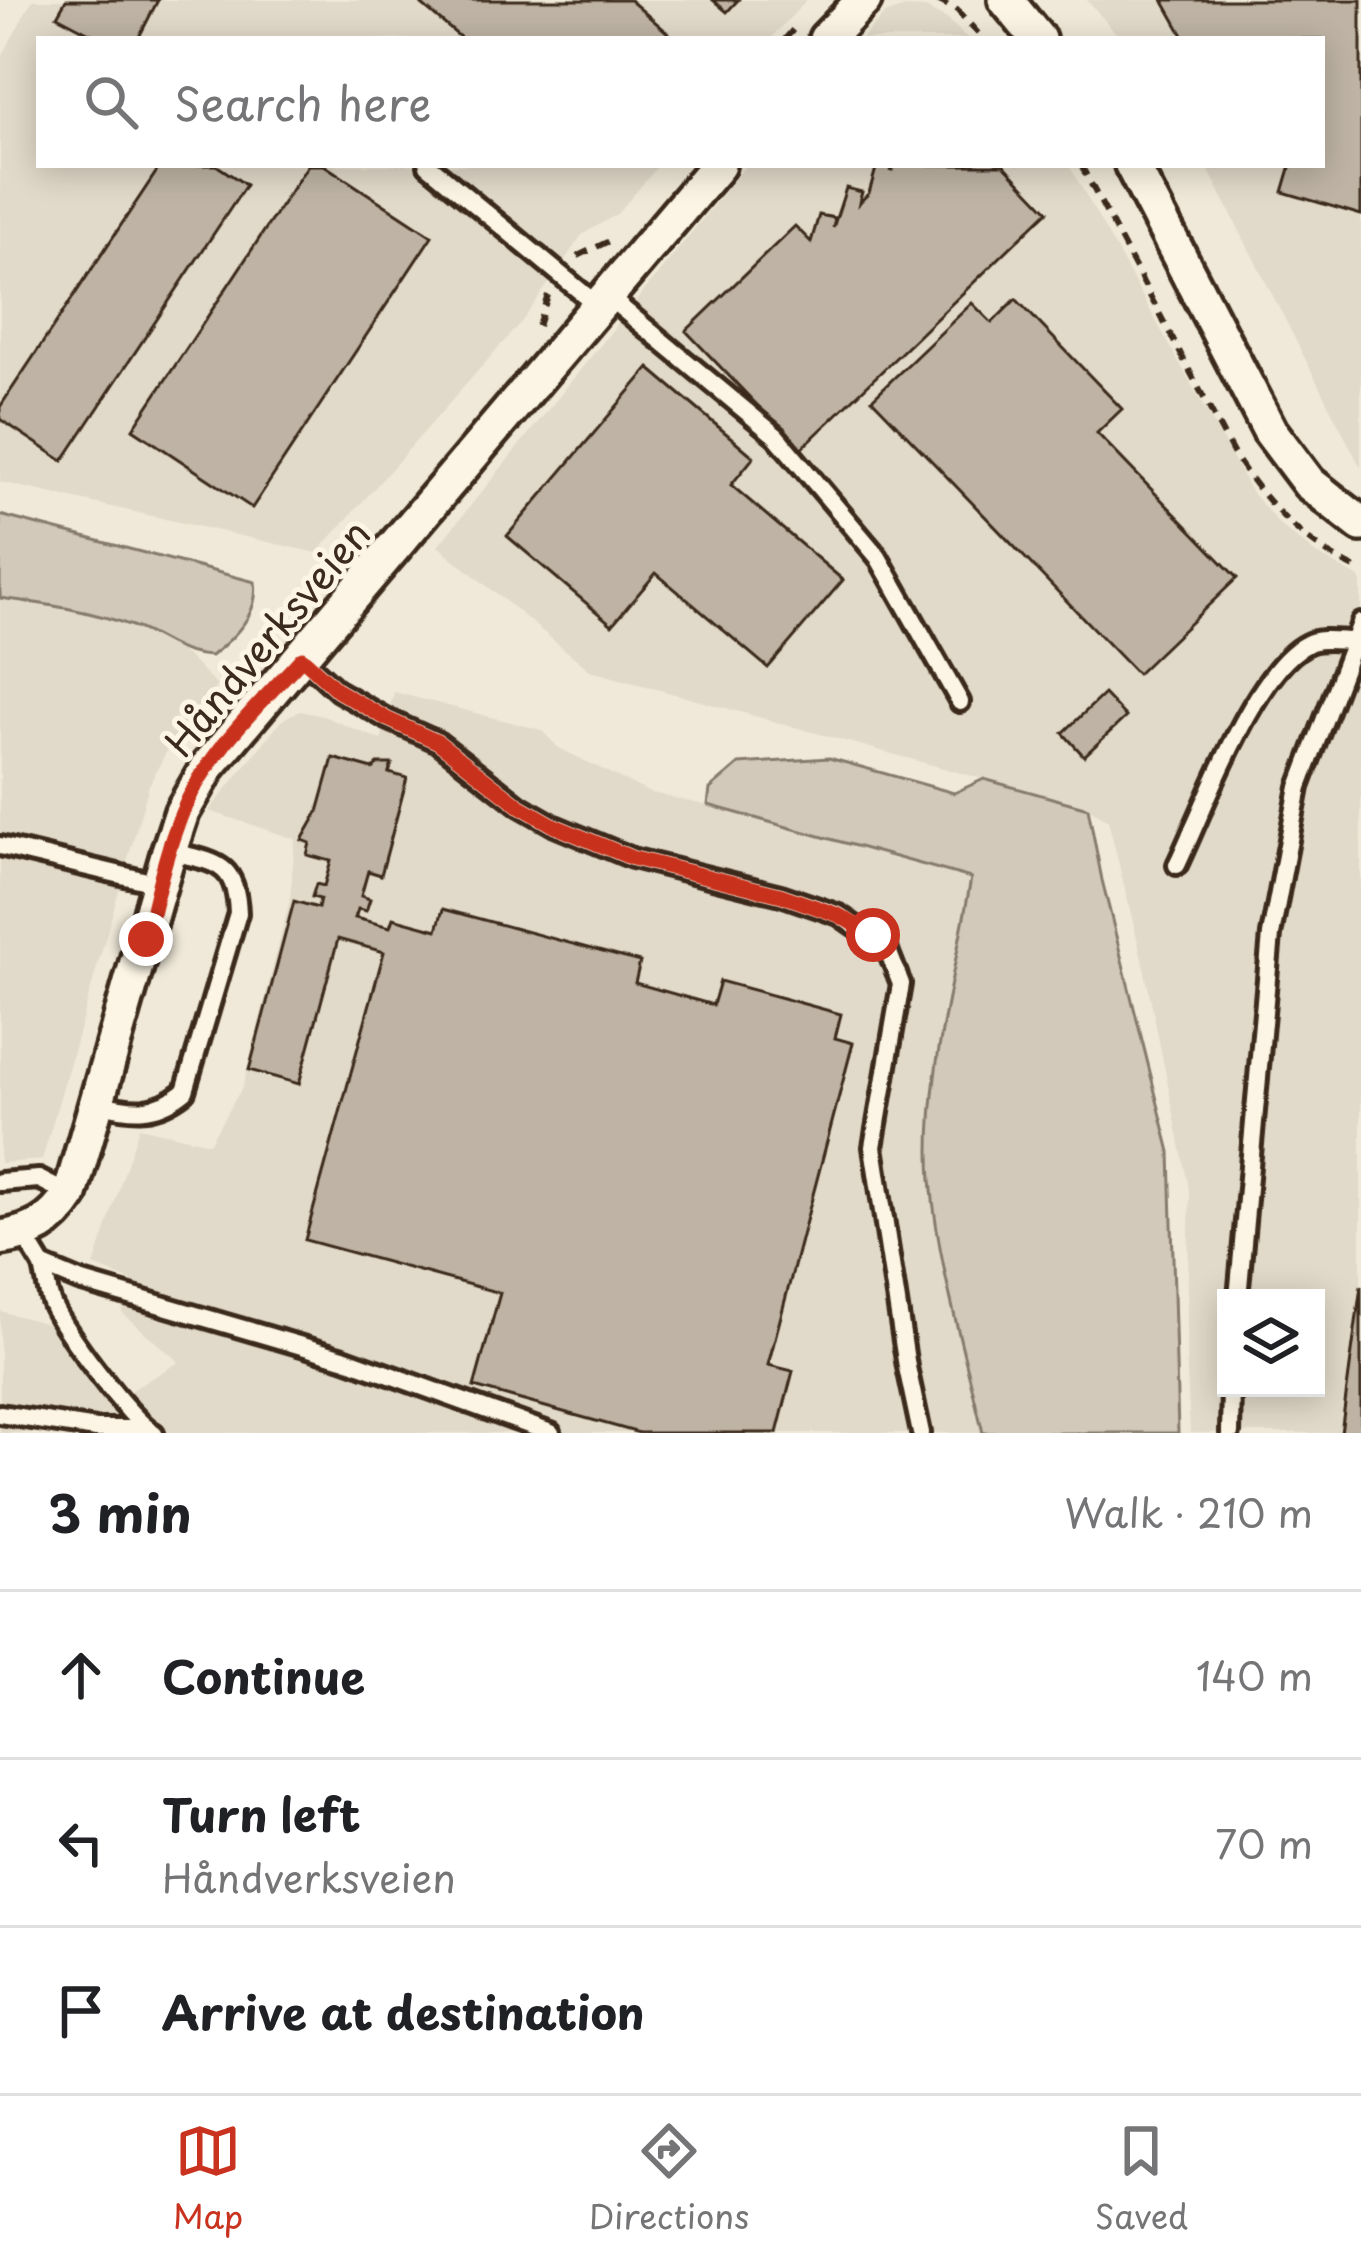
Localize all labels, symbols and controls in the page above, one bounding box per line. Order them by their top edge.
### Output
search box [36,36,1325,168]
text: Search here [174,68,431,136]
icon: search [78,69,144,135]
street label: Håndverksveien [149,506,383,768]
route start [846,908,900,962]
route end [119,912,173,966]
map controls [1217,1289,1325,1397]
button: layers [1217,1289,1325,1397]
text: 3 min [48,1473,192,1550]
text: Walk · 210 m [1064,1482,1313,1541]
text: Continue [162,1641,365,1709]
icon: ahead [48,1642,114,1708]
text: 140 m [1196,1645,1313,1704]
text: Turn left [162,1779,361,1847]
icon: left [48,1810,114,1876]
text: 70 m [1215,1813,1313,1872]
text: Håndverksveien [162,1847,456,1906]
text: Arrive at destination [162,1977,645,2045]
icon: arrive [48,1978,114,2044]
tab: Map [173,2118,243,2240]
tab: Directions [589,2118,749,2240]
tab: Saved [1095,2118,1188,2240]

